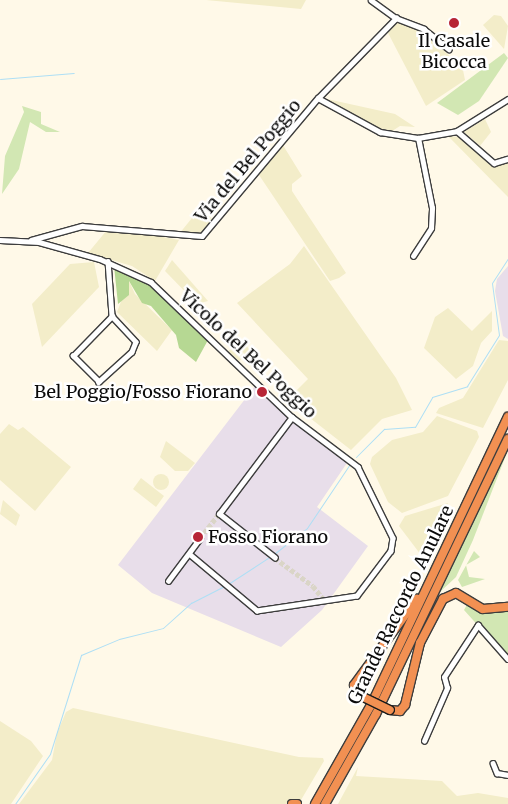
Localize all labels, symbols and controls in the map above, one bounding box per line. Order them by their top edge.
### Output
marker: Il Casale Bicocca [448,17,460,29]
place label: Il Casale Bicocca [418,31,490,74]
street label: Via del Bel Poggio [190,95,306,227]
street label: Vicolo del Bel Poggio [175,285,321,423]
place label: Bel Poggio/Fosso Fiorano [34,381,252,403]
marker: Bel Poggio/Fosso Fiorano [256,386,268,398]
street label: Grande Raccordo Anulare [343,502,459,708]
place label: Fosso Fiorano [208,526,328,548]
marker: Fosso Fiorano [192,531,204,543]

